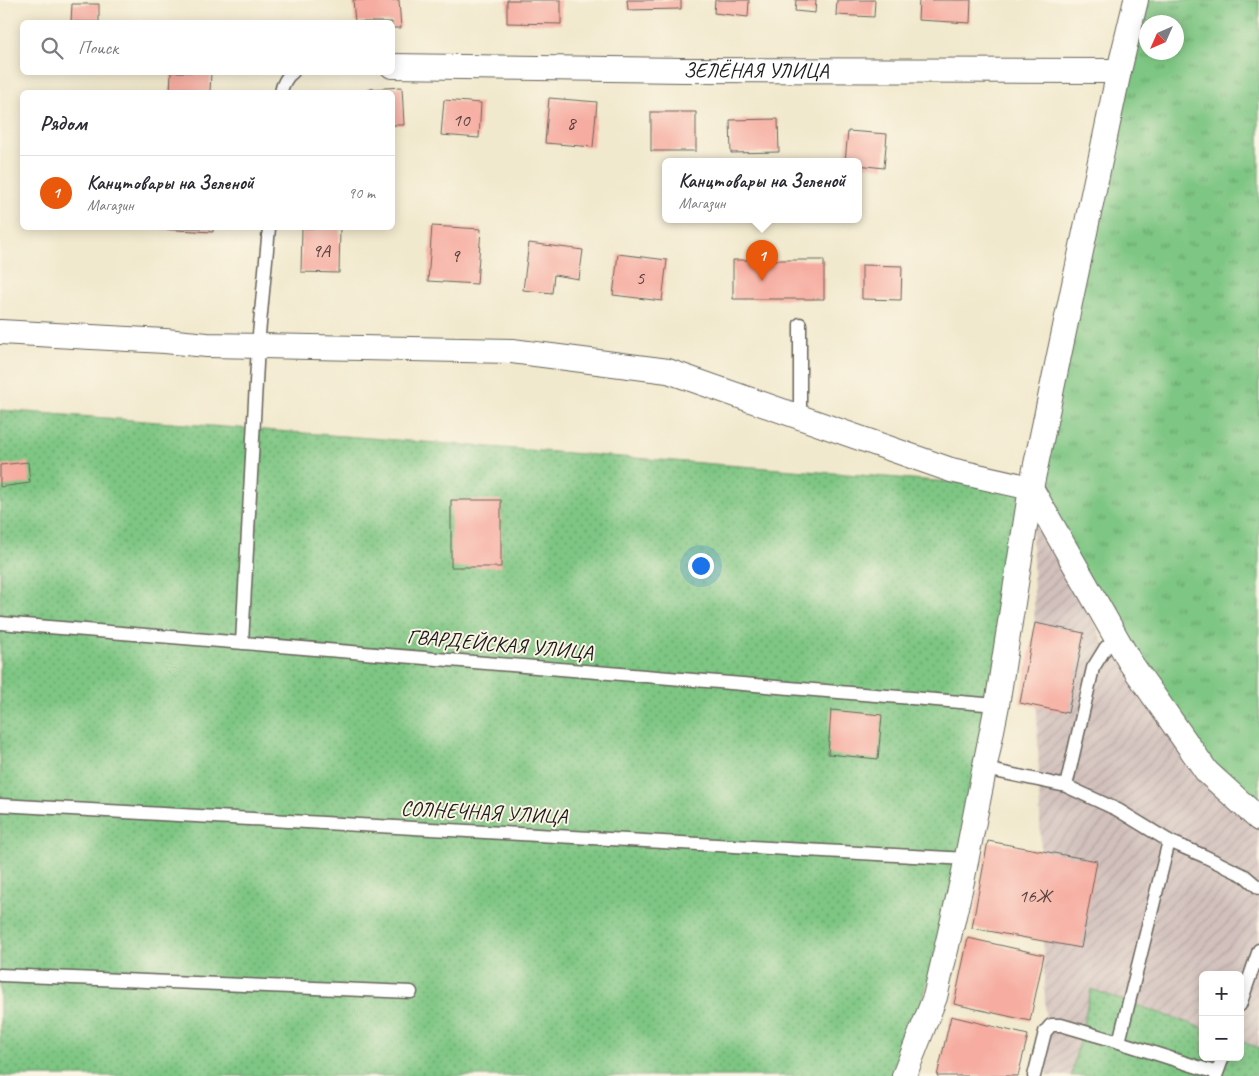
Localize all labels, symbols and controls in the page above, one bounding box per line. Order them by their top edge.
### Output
north arrow [1139,15,1184,60]
search box [20,20,395,75]
icon: search [38,34,66,62]
text: Поиск [78,36,118,60]
street label: ЗЕЛЁНАЯ УЛИЦА [683,57,829,83]
house number: 10 [452,108,471,132]
text: Рядом [40,110,87,136]
house number: 8 [567,111,578,135]
popup [662,158,862,223]
text: Канцтовары на Зеленой [679,169,845,193]
text: Канцтовары на Зеленой [87,171,254,195]
text: 1 [52,183,60,203]
text: 90 m [348,183,375,203]
text: Магазин [679,193,725,213]
text: Магазин [87,195,134,215]
house number: 9А [312,239,332,263]
pin: 1 [746,240,778,281]
house number: 9 [451,244,461,268]
house number: 5 [636,266,646,290]
your location [688,553,714,579]
street label: ГВАРДЕЙСКАЯ УЛИЦА [406,623,594,665]
street label: СОЛНЕЧНАЯ УЛИЦА [400,795,569,829]
house number: 16Ж [1019,884,1054,908]
map controls [1199,971,1244,1061]
button: + [1199,971,1244,1016]
button: − [1199,1016,1244,1061]

